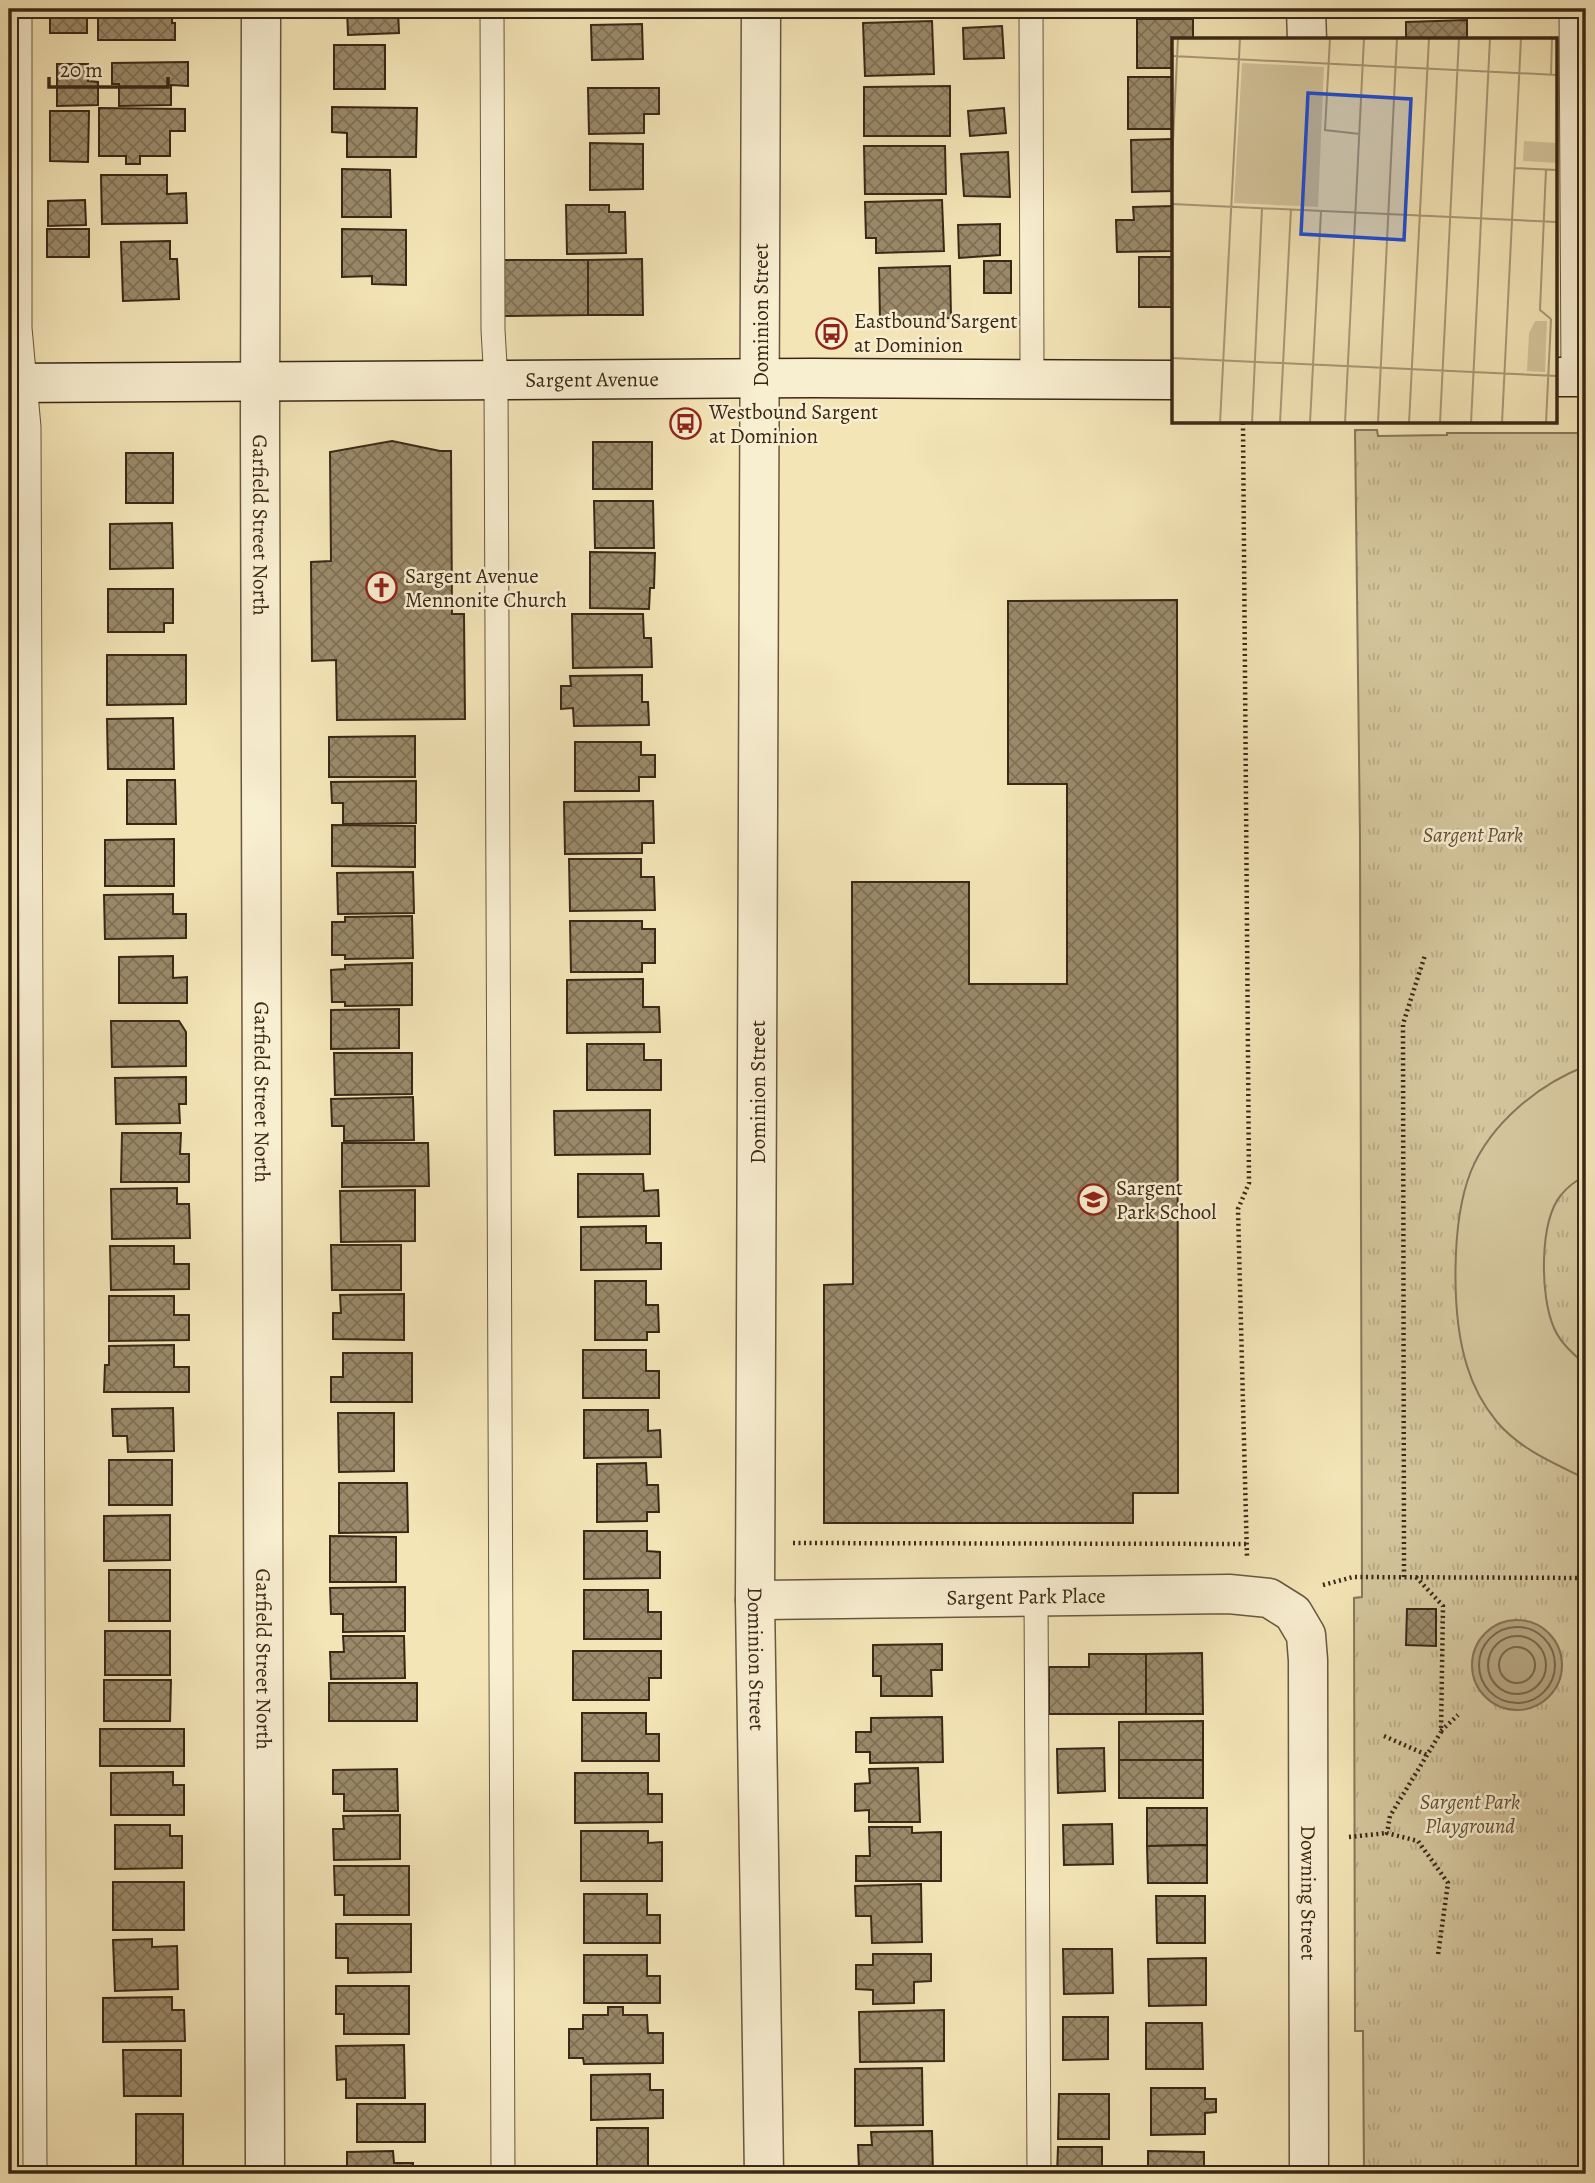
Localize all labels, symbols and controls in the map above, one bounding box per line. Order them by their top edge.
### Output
inset map [1172,38,1556,424]
scale bar [49,46,168,90]
text: 20 m [60,56,103,84]
street label: Dominion Street [747,243,775,387]
place label: Eastbound Sargent at Dominion [854,307,1018,359]
bus stop icon: Eastbound Sargent at Dominion [814,316,848,350]
street label: Sargent Avenue [525,365,659,394]
place label: Westbound Sargent at Dominion [708,398,878,450]
bus stop icon: Westbound Sargent at Dominion [669,407,703,441]
street label: Garfield Street North [246,434,275,616]
place label: Sargent Avenue Mennonite Church [405,562,567,614]
church icon: Sargent Avenue Mennonite Church [365,571,399,605]
park label: Sargent Park [1423,821,1523,849]
street label: Garfield Street North [248,1001,276,1183]
street label: Dominion Street [744,1020,772,1164]
place label: Sargent Park School [1116,1174,1216,1226]
school or university icon: Sargent Park School [1076,1183,1110,1217]
street label: Garfield Street North [249,1568,278,1750]
street label: Sargent Park Place [946,1582,1106,1612]
street label: Dominion Street [741,1587,771,1731]
park label: Sargent Park Playground [1420,1788,1520,1840]
street label: Downing Street [1294,1825,1323,1960]

